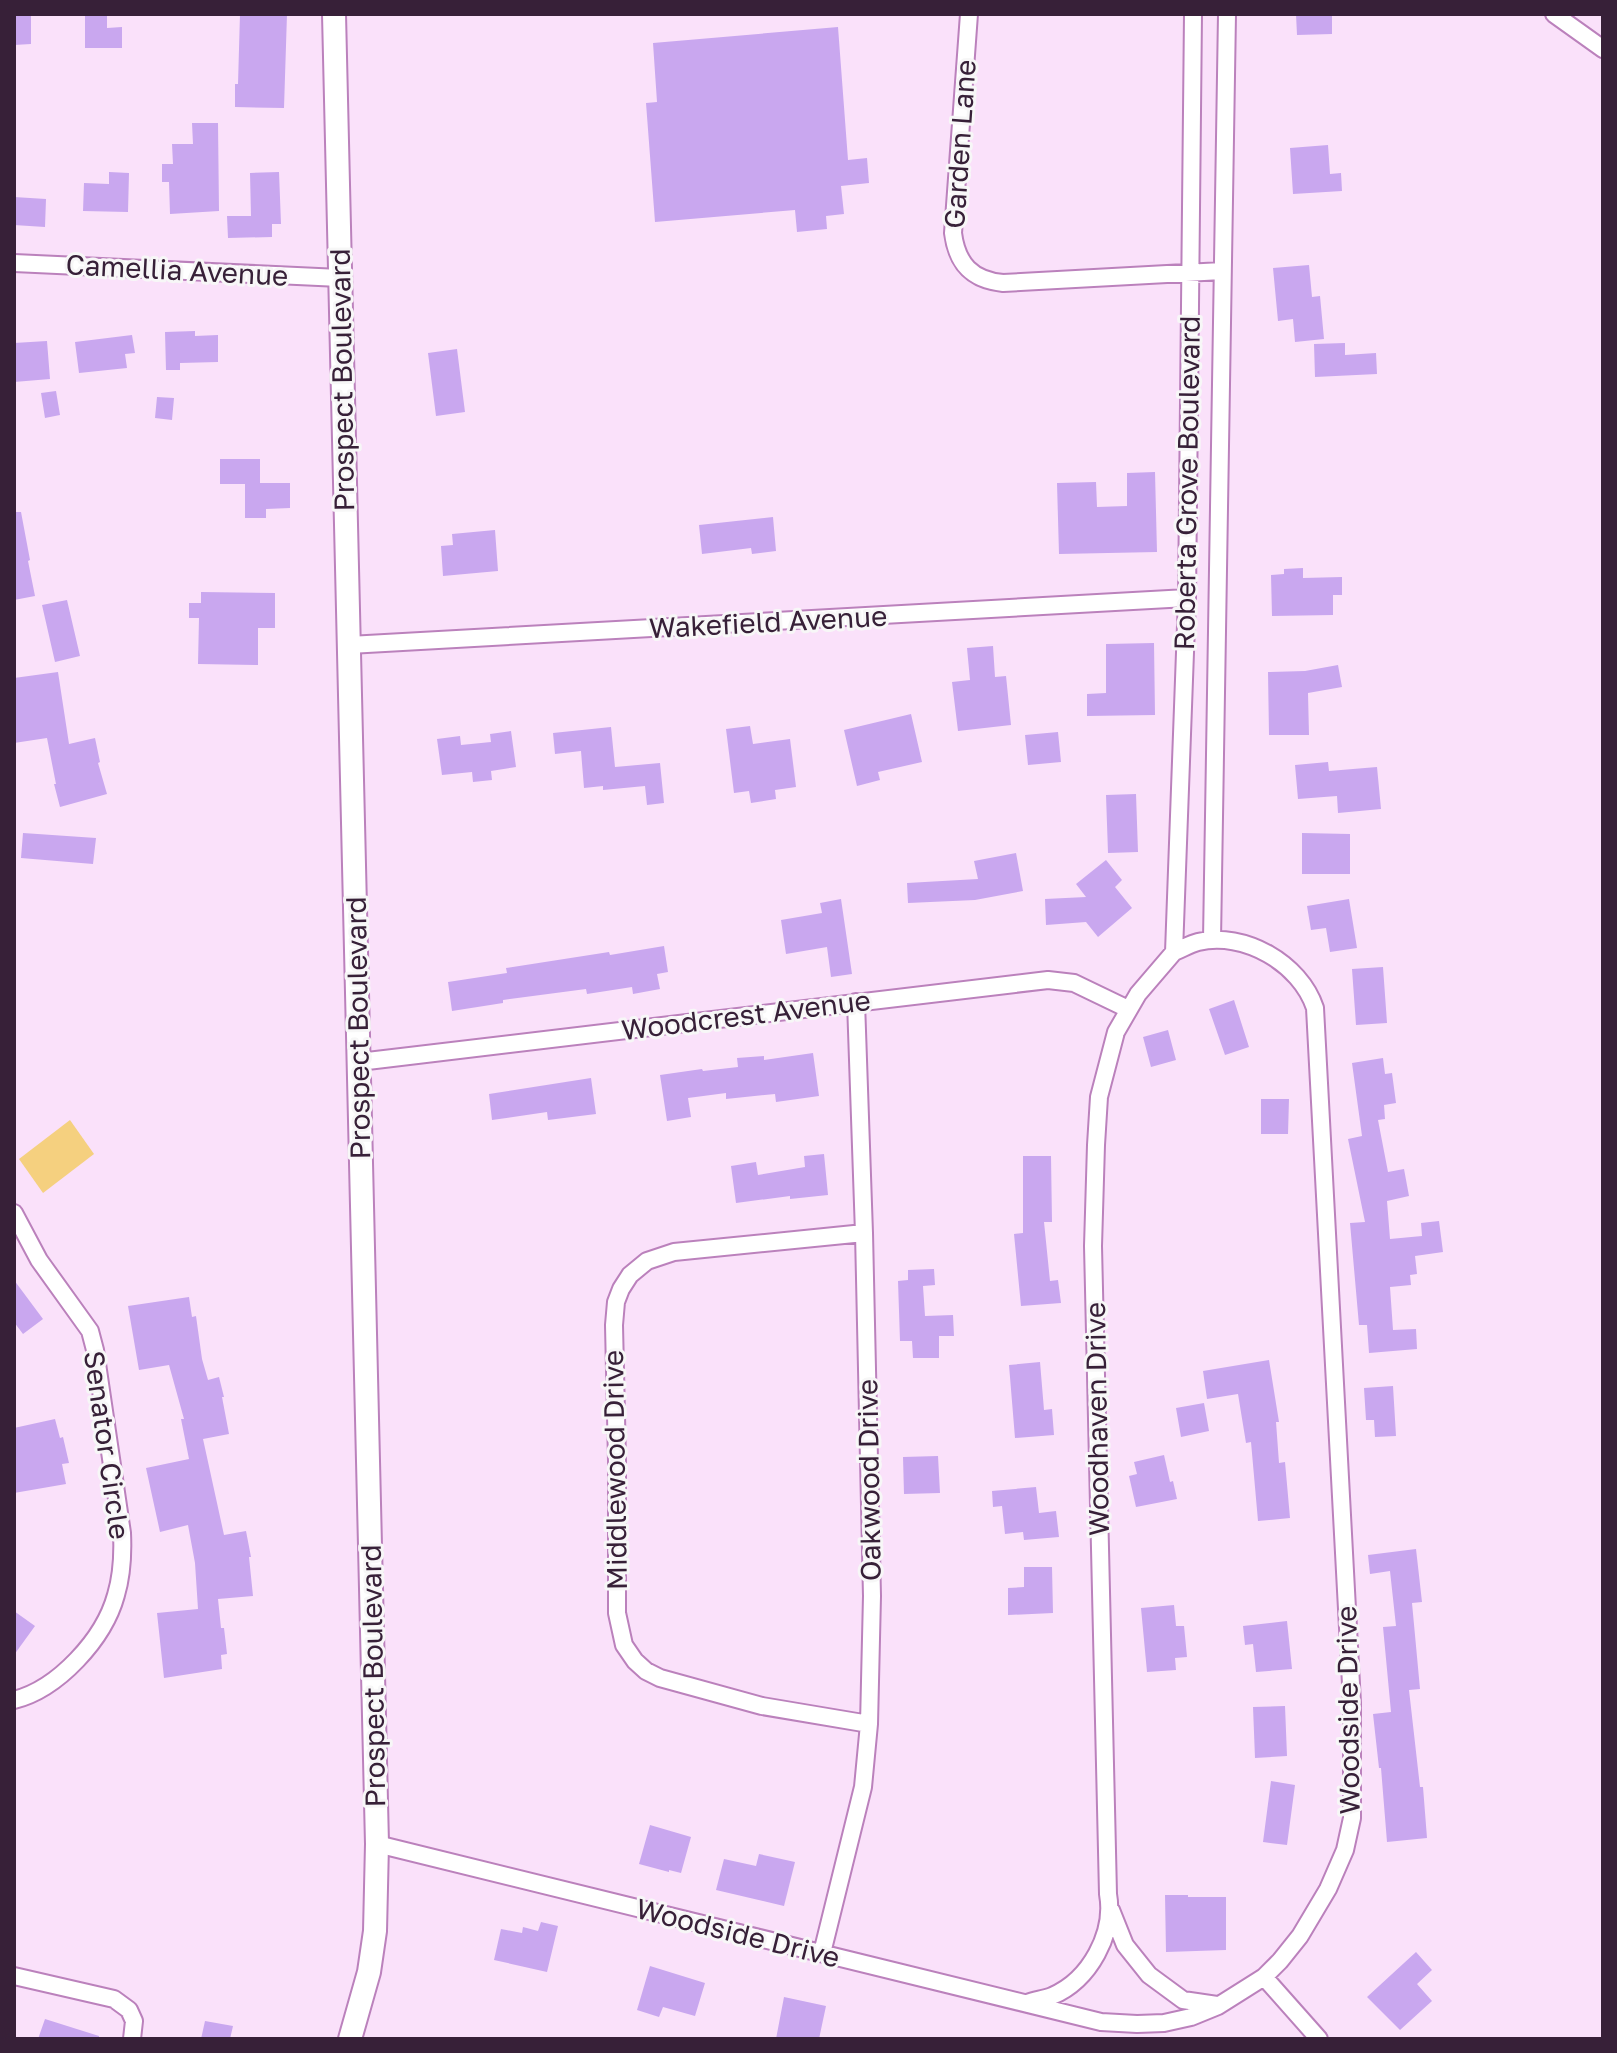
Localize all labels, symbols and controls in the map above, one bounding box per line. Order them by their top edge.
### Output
street label: Garden Lane [937,58,982,230]
street label: Camellia Avenue [65,247,289,292]
street label: Prospect Boulevard [323,248,360,512]
street label: Roberta Grove Boulevard [1167,315,1206,651]
street label: Wakefield Avenue [648,599,888,644]
street label: Prospect Boulevard [339,896,376,1160]
street label: Woodcrest Avenue [620,983,872,1046]
street label: Woodhaven Drive [1078,1302,1115,1536]
street label: Senator Circle [78,1348,137,1541]
street label: Middlewood Drive [596,1350,633,1590]
street label: Oakwood Drive [850,1379,887,1581]
street label: Prospect Boulevard [354,1544,391,1808]
street label: Woodside Drive [1329,1605,1366,1815]
street label: Woodside Drive [633,1891,843,1974]

